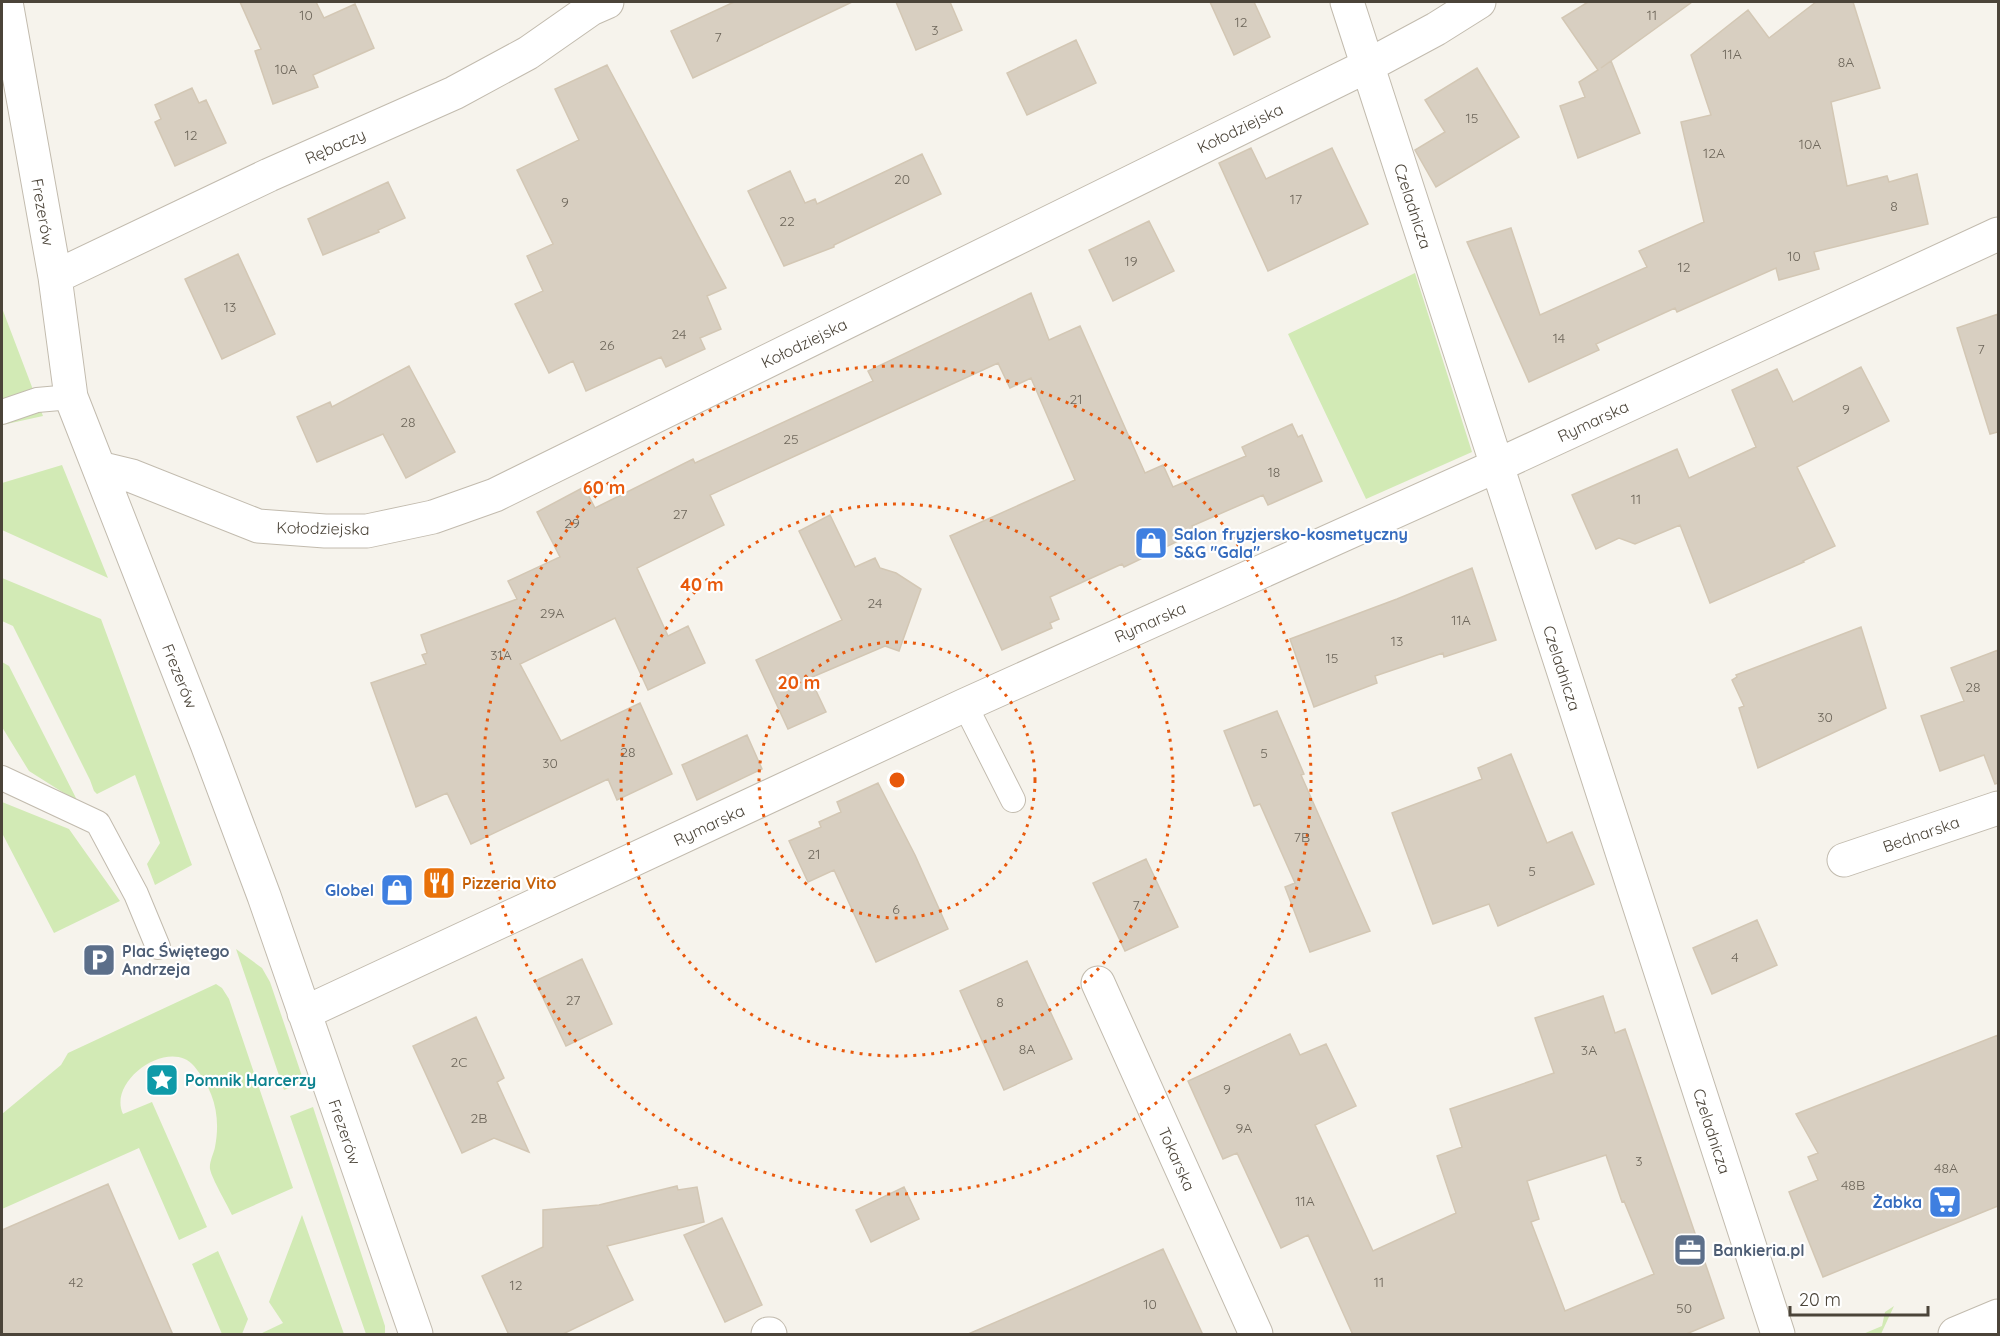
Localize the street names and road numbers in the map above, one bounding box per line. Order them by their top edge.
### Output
street label: Kołodziejska [1194,99,1286,157]
street label: Rębaczy [302,124,368,168]
street label: Czeladnicza [1390,161,1436,251]
street label: Frezerów [27,177,59,247]
street label: Kołodziejska [758,314,850,372]
street label: Rymarska [1554,396,1632,446]
street label: Kołodziejska [276,517,370,539]
street label: Rymarska [1111,597,1189,647]
street label: Czeladnicza [1539,623,1585,713]
street label: Frezerów [158,641,202,711]
street label: Rymarska [670,800,748,850]
street label: Bednarska [1880,812,1962,856]
street label: Czeladnicza [1689,1086,1735,1176]
street label: Frezerów [324,1097,366,1167]
street label: Tokarska [1154,1124,1200,1194]

